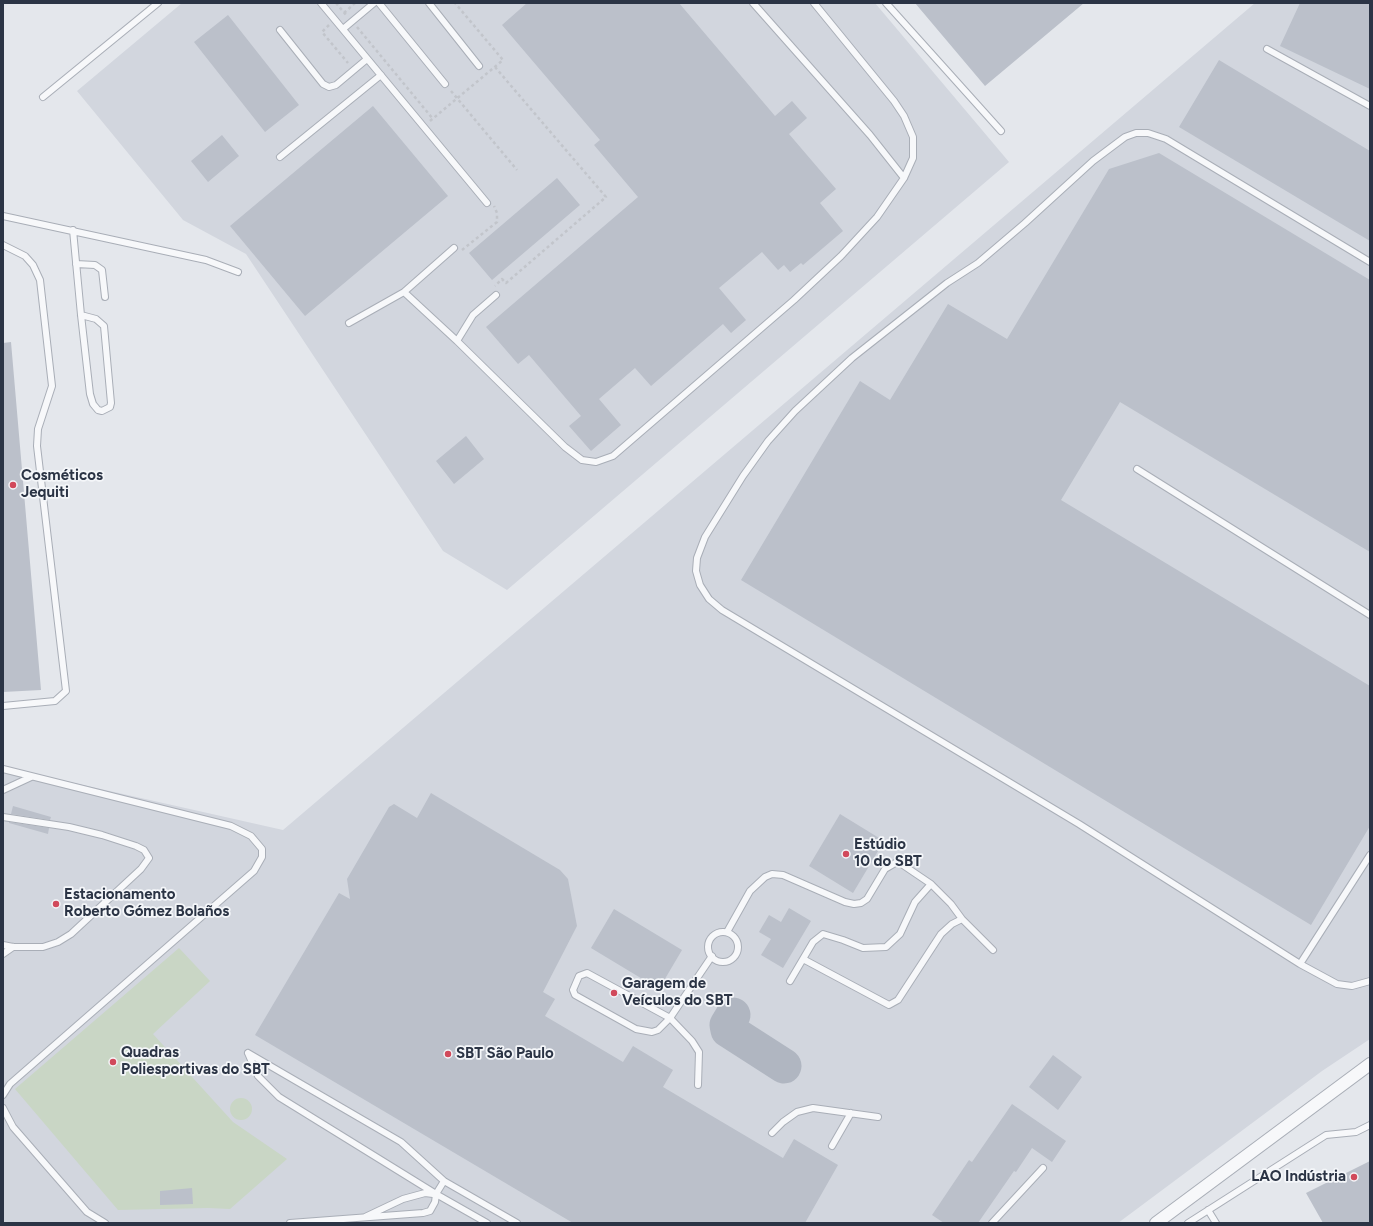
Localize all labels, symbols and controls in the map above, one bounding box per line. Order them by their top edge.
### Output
place label: Cosméticos Jequiti [21,467,103,502]
marker: Cosméticos Jequiti [8,480,18,490]
place label: Estúdio 10 do SBT [854,836,922,871]
marker: Estúdio 10 do SBT [841,849,851,859]
place label: Estacionamento Roberto Gómez Bolaños [64,886,229,921]
marker: Estacionamento Roberto Gómez Bolaños [51,899,61,909]
place label: Garagem de Veículos do SBT [622,975,732,1010]
marker: Garagem de Veículos do SBT [609,988,619,998]
place label: Quadras Poliesportivas do SBT [121,1044,270,1079]
place label: SBT São Paulo [456,1045,554,1063]
marker: SBT São Paulo [443,1049,453,1059]
marker: Quadras Poliesportivas do SBT [108,1057,118,1067]
place label: LAO Indústria [1251,1168,1346,1186]
marker: LAO Indústria [1349,1172,1359,1182]

